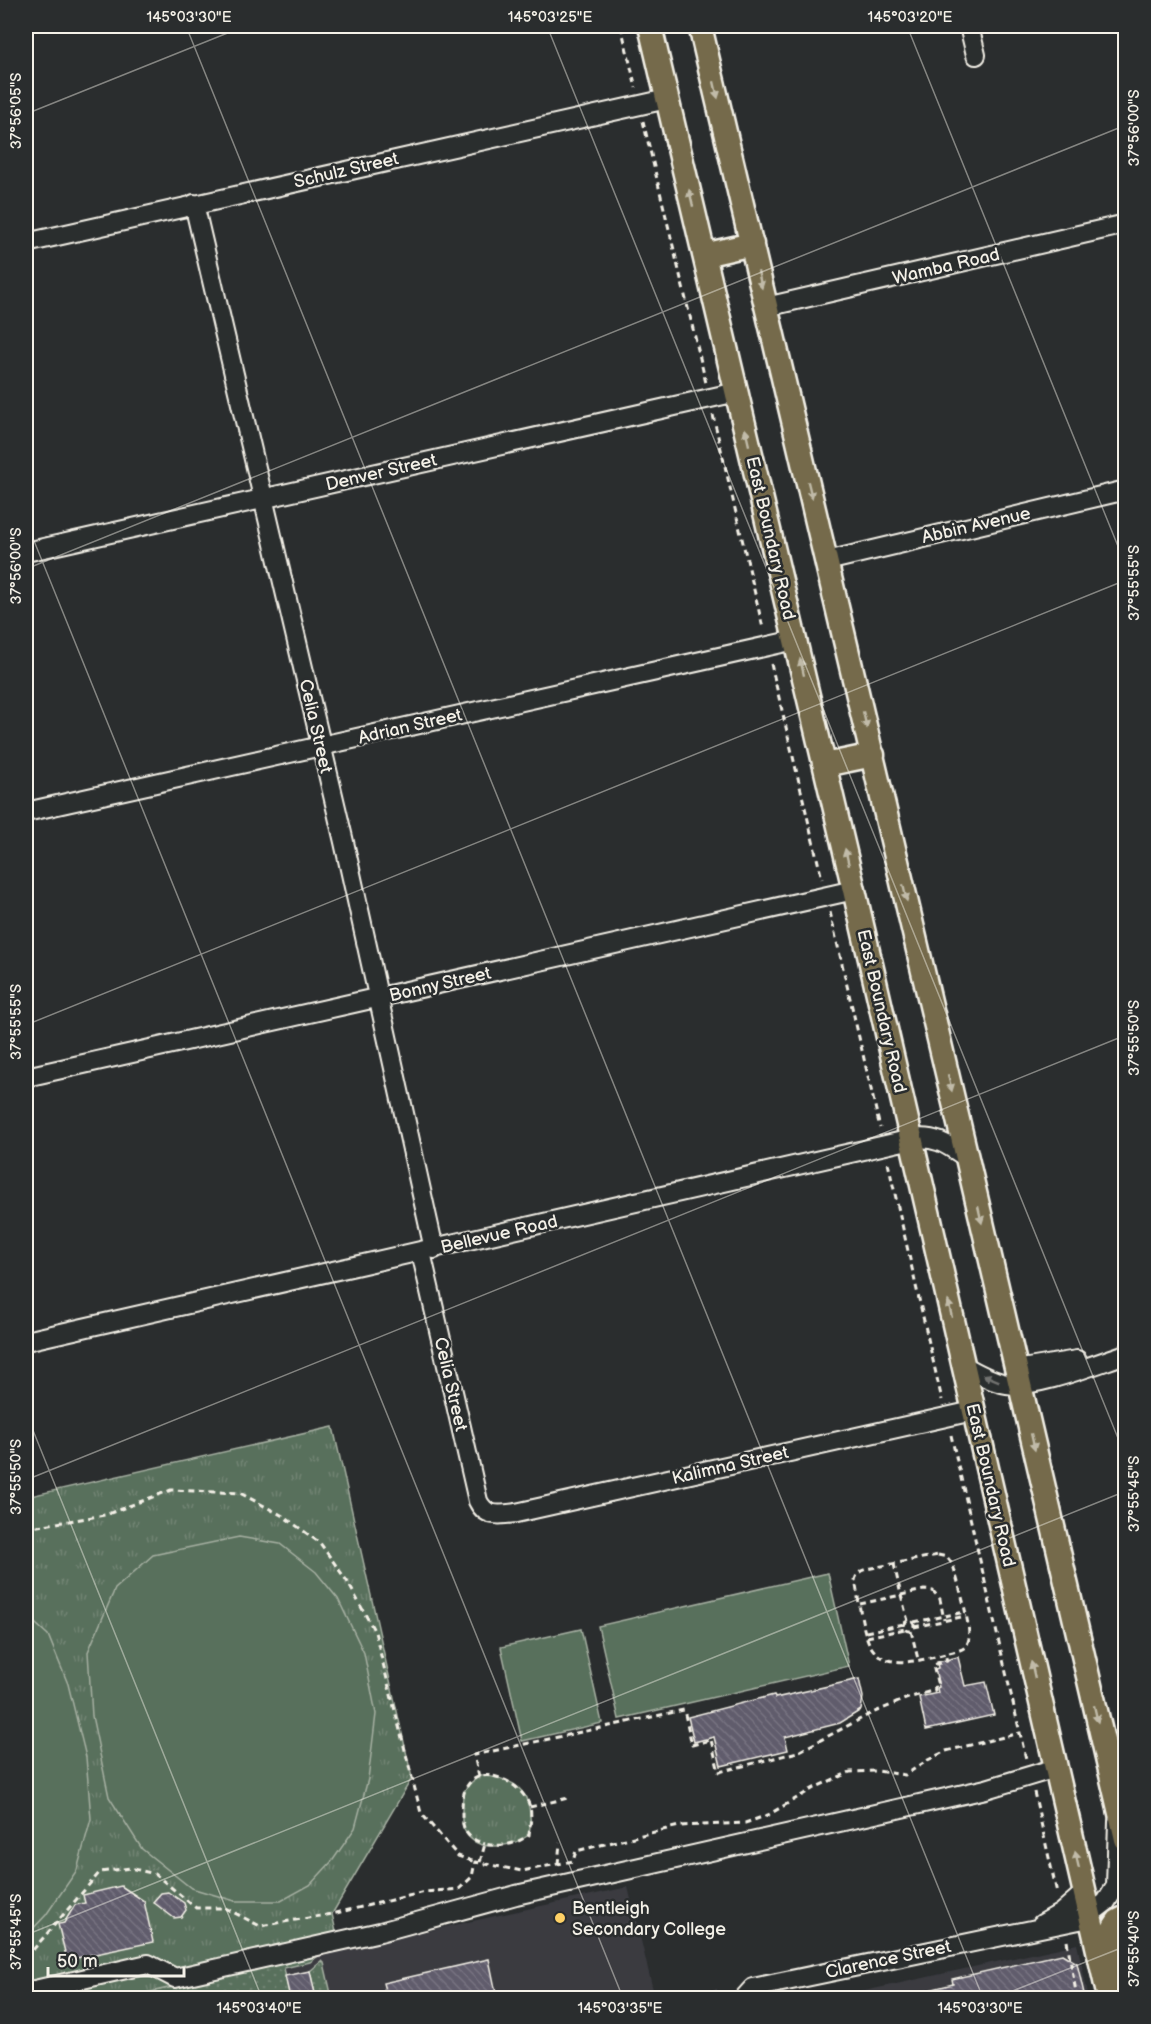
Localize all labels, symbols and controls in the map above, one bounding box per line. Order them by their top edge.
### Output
text: 145°03'30"E [146,8,232,27]
text: 145°03'25"E [508,8,592,27]
text: 145°03'20"E [868,8,953,27]
text: 37°56'05"S [7,73,26,149]
one-way arrow [711,81,721,99]
text: 37°56'00"S [1125,90,1144,166]
street label: Schulz Street [292,148,401,193]
one-way arrow [685,188,695,207]
street label: Wamba Road [890,244,1002,289]
one-way arrow [756,270,765,289]
one-way arrow [742,428,752,446]
street label: Denver Street [324,449,439,495]
street label: East Boundary Road [741,454,800,622]
one-way arrow [806,481,816,499]
street label: Abbin Avenue [920,503,1033,548]
text: 37°56'00"S [7,528,26,604]
text: 37°55'55"S [1125,545,1144,621]
one-way arrow [796,658,806,677]
street label: Celia Street [295,677,337,776]
street label: Adrian Street [356,704,465,749]
one-way arrow [860,711,870,730]
one-way arrow [841,848,851,866]
one-way arrow [901,884,911,902]
street label: East Boundary Road [852,927,911,1095]
street label: Bonny Street [387,962,493,1006]
text: 37°55'55"S [7,984,26,1060]
text: 37°55'50"S [1125,1000,1144,1076]
one-way arrow [945,1074,955,1092]
one-way arrow [976,1206,986,1224]
street label: Bellevue Road [439,1211,560,1258]
one-way arrow [945,1300,955,1318]
street label: Celia Street [430,1335,472,1434]
one-way arrow [981,1373,999,1383]
street label: East Boundary Road [961,1401,1020,1569]
one-way arrow [1028,1433,1038,1451]
text: 37°55'50"S [7,1439,26,1515]
street label: Kalimna Street [670,1442,791,1489]
text: 37°55'45"S [1125,1456,1144,1532]
one-way arrow [1028,1660,1038,1679]
one-way arrow [1092,1705,1102,1723]
one-way arrow [1072,1850,1082,1869]
text: 37°55'45"S [7,1894,26,1970]
place label: Bentleigh Secondary College [572,1898,726,1940]
marker: Bentleigh Secondary College [553,1911,567,1925]
text: 37°55'40"S [1125,1911,1144,1987]
street label: Clarence Street [823,1936,953,1983]
scale bar [48,1940,184,1978]
text: 50 m [57,1951,98,1972]
text: 145°03'40"E [216,1999,302,2018]
text: 145°03'35"E [578,1999,663,2018]
text: 145°03'30"E [937,1999,1023,2018]

